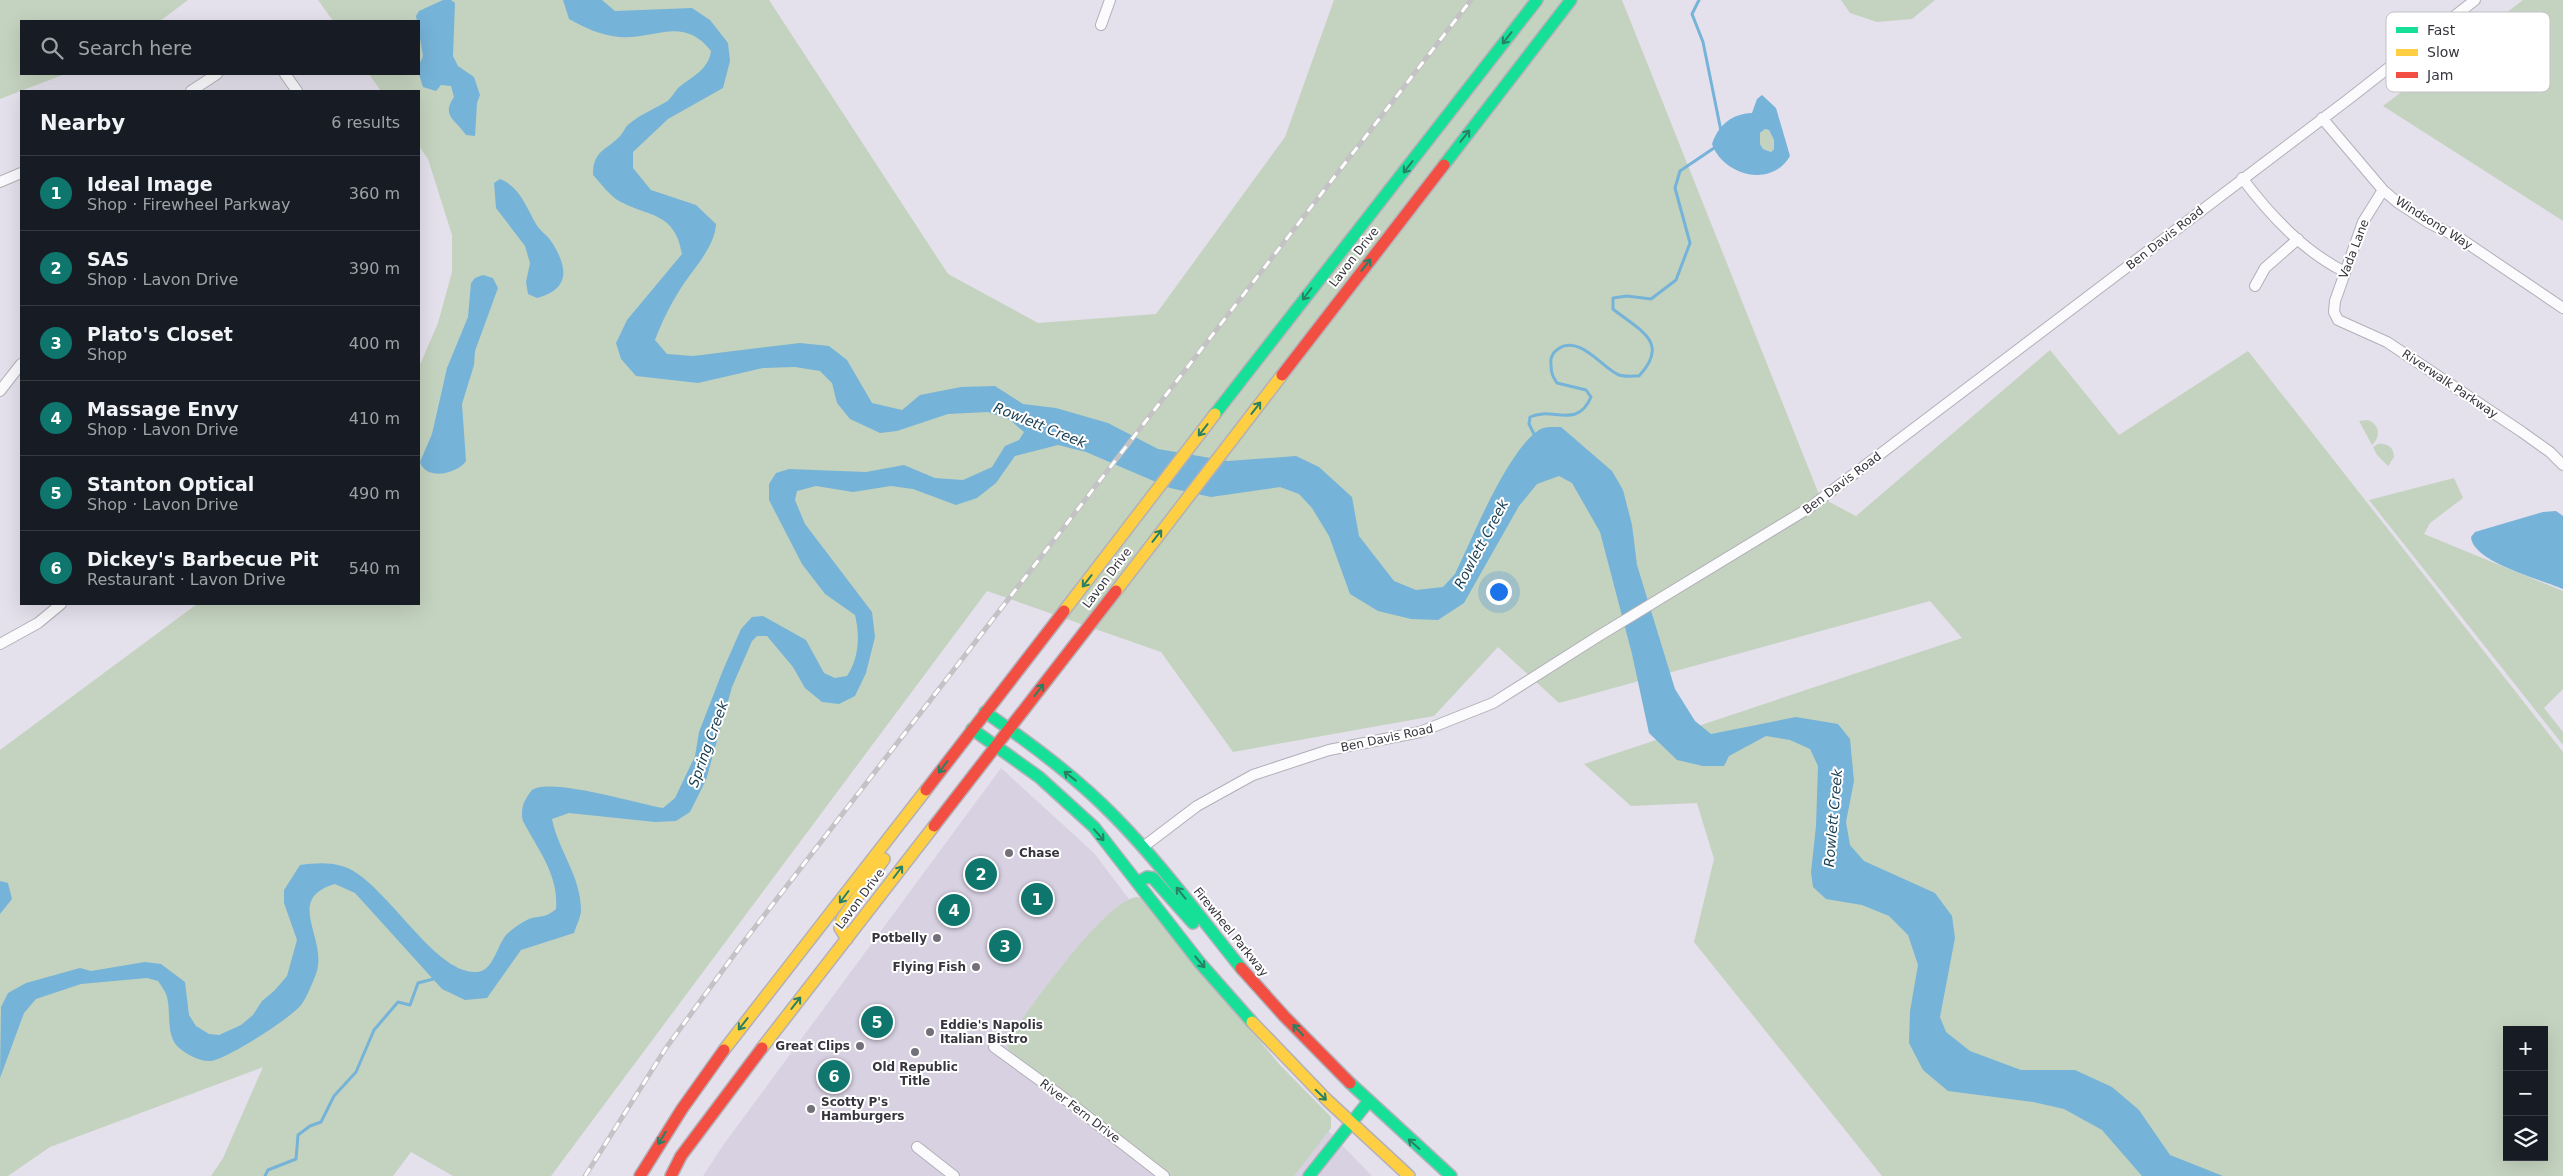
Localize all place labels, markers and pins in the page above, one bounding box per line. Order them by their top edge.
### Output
place label: Chase [1019,846,1060,860]
marker: Chase [1003,847,1015,859]
pin: 2 [965,855,997,893]
pin: 1 [1021,880,1053,918]
pin: 4 [938,891,970,929]
pin: 3 [989,927,1021,965]
place label: Potbelly [871,931,927,945]
marker: Potbelly [931,932,943,944]
place label: Flying Fish [892,960,966,974]
marker: Flying Fish [970,961,982,973]
pin: 5 [861,1003,893,1041]
place label: Eddie's Napolis Italian Bistro [940,1018,1043,1046]
marker: Eddie's Napolis Italian Bistro [924,1026,936,1038]
place label: Great Clips [775,1039,850,1053]
marker: Great Clips [854,1040,866,1052]
marker: Old Republic Title [909,1046,921,1058]
pin: 6 [818,1057,850,1095]
place label: Old Republic Title [872,1060,958,1088]
place label: Scotty P's Hamburgers [821,1095,904,1123]
marker: Scotty P's Hamburgers [805,1103,817,1115]

